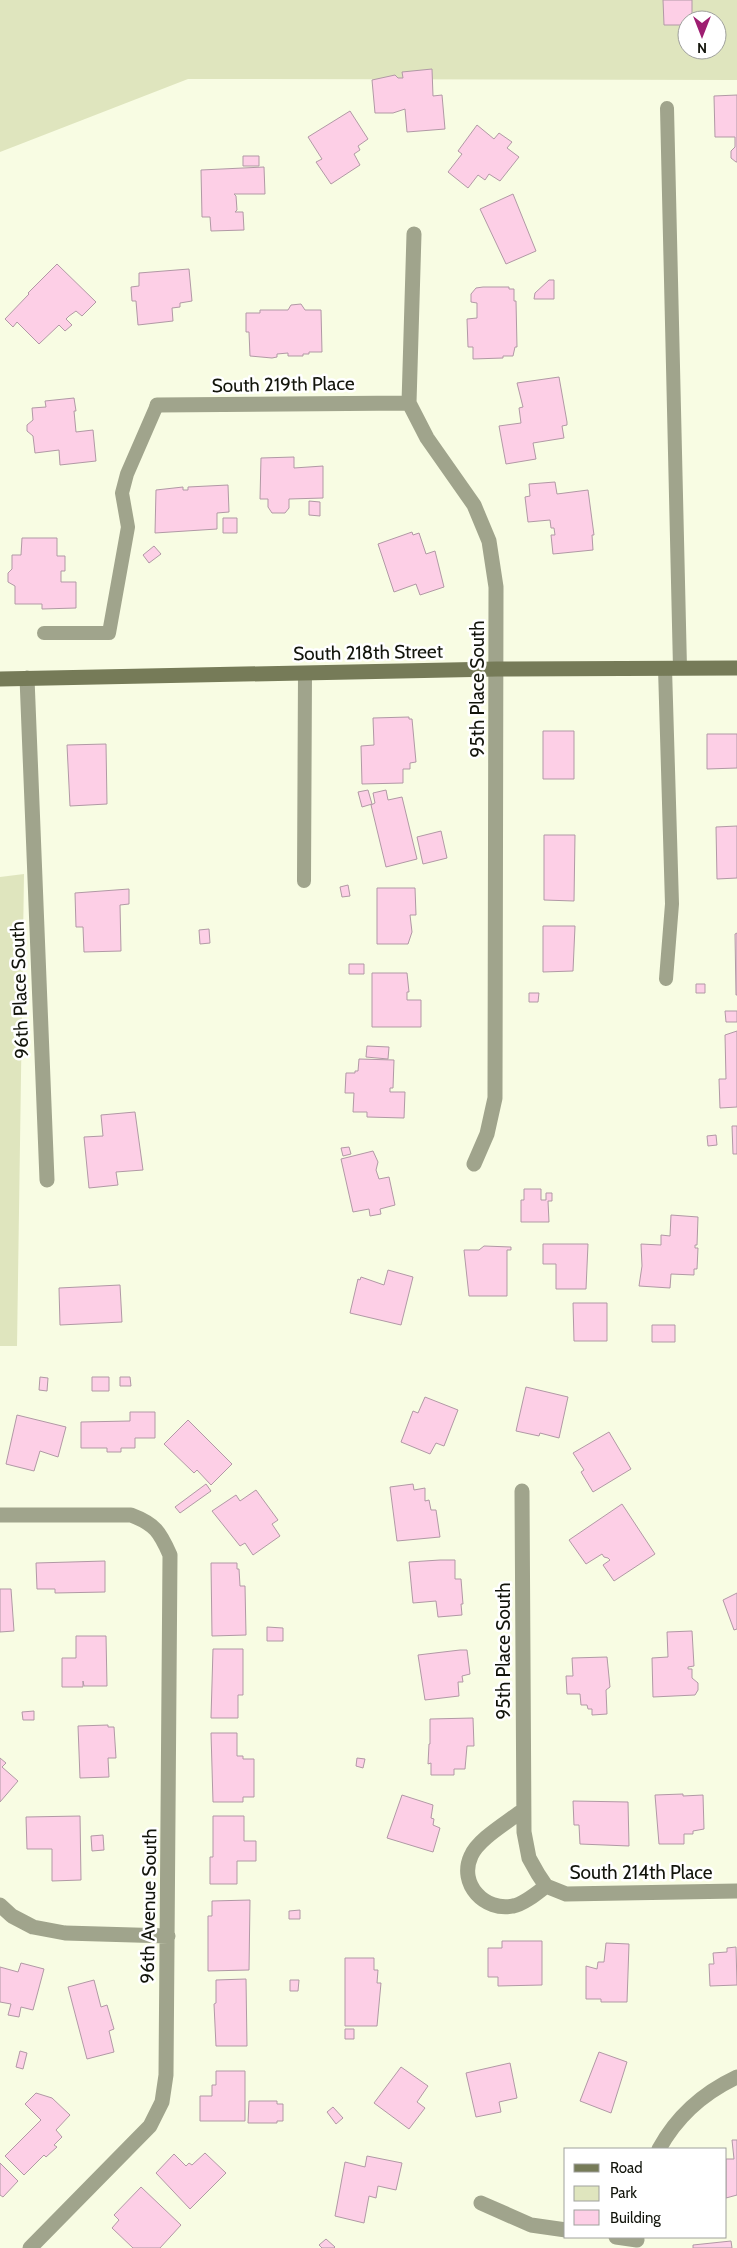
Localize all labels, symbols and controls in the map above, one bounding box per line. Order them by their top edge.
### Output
north arrow [677,10,727,60]
text: N [697,39,707,57]
street label: South 219th Place [211,372,355,397]
street label: 95th Place South [466,620,489,758]
street label: South 218th Street [293,640,444,665]
street label: 96th Place South [6,921,33,1059]
street label: 95th Place South [492,1582,515,1720]
street label: 96th Avenue South [136,1828,161,1984]
street label: South 214th Place [569,1861,713,1884]
legend [564,2148,727,2238]
text: Road [610,2159,643,2177]
text: Park [610,2184,637,2202]
text: Building [610,2209,661,2227]

